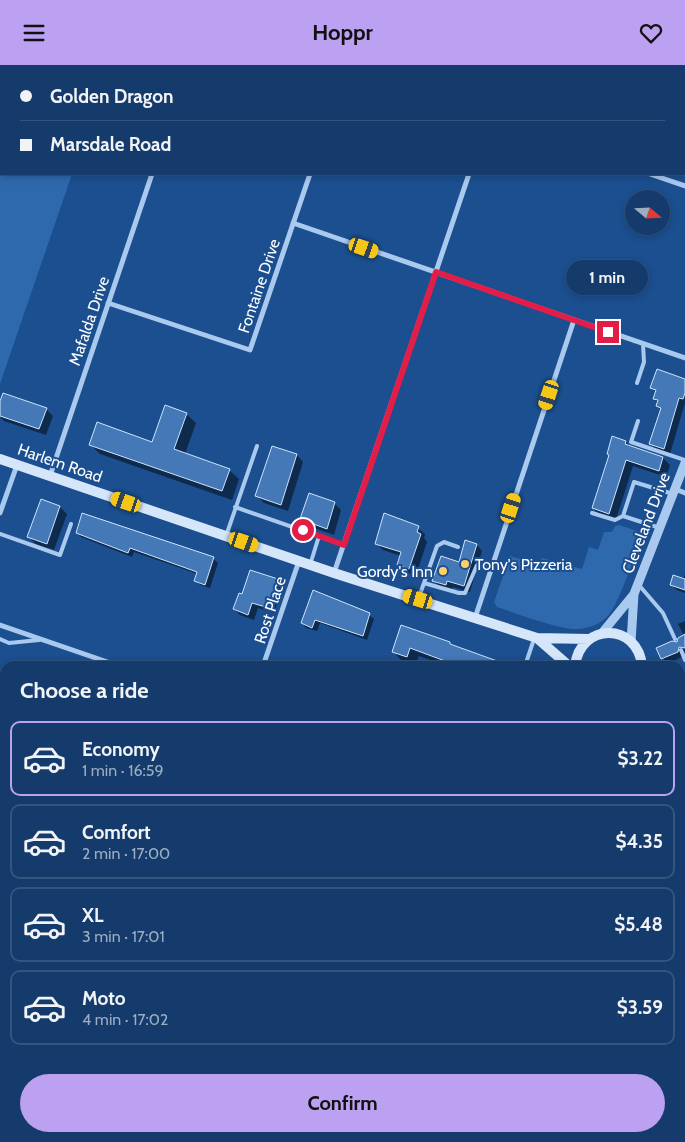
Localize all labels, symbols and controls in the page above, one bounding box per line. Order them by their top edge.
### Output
icon: menu [20,19,48,47]
text: Hoppr [312,19,373,46]
icon: heart [637,19,665,47]
text: Golden Dragon [50,85,174,108]
text: Marsdale Road [50,133,171,156]
north arrow [625,190,670,235]
map controls [625,190,670,235]
street label: Fontaine Drive [234,236,284,336]
car [347,236,380,260]
callout: 1 min [567,259,649,295]
text: 1 min [589,268,625,287]
street label: Mafalda Drive [65,274,113,368]
route end [597,321,619,343]
car [537,378,560,412]
street label: Harlem Road [15,440,105,486]
street label: Cleveland Drive [618,470,674,576]
car [109,490,142,514]
car [499,491,522,525]
route start [292,519,314,541]
car [227,530,260,554]
place label: Tony's Pizzeria [475,555,573,574]
marker: Tony's Pizzeria [459,558,471,570]
place label: Gordy's Inn [357,562,433,581]
marker: Gordy's Inn [437,565,449,577]
street label: Rost Place [250,574,290,646]
car [401,587,434,611]
text: Choose a ride [20,677,149,704]
icon: car [22,736,67,781]
text: Economy [82,738,160,761]
text: $3.22 [617,747,663,770]
text: 1 min · 16:59 [82,761,164,780]
icon: car [22,819,67,864]
text: Comfort [82,821,151,844]
text: $4.35 [616,830,663,853]
text: 2 min · 17:00 [82,844,170,863]
icon: car [22,902,67,947]
text: XL [82,904,103,927]
text: $5.48 [614,913,663,936]
text: 3 min · 17:01 [82,927,165,946]
icon: car [22,985,67,1030]
text: Moto [82,987,126,1010]
text: $3.59 [617,996,663,1019]
text: 4 min · 17:02 [82,1010,168,1029]
button: Confirm [20,1074,665,1132]

